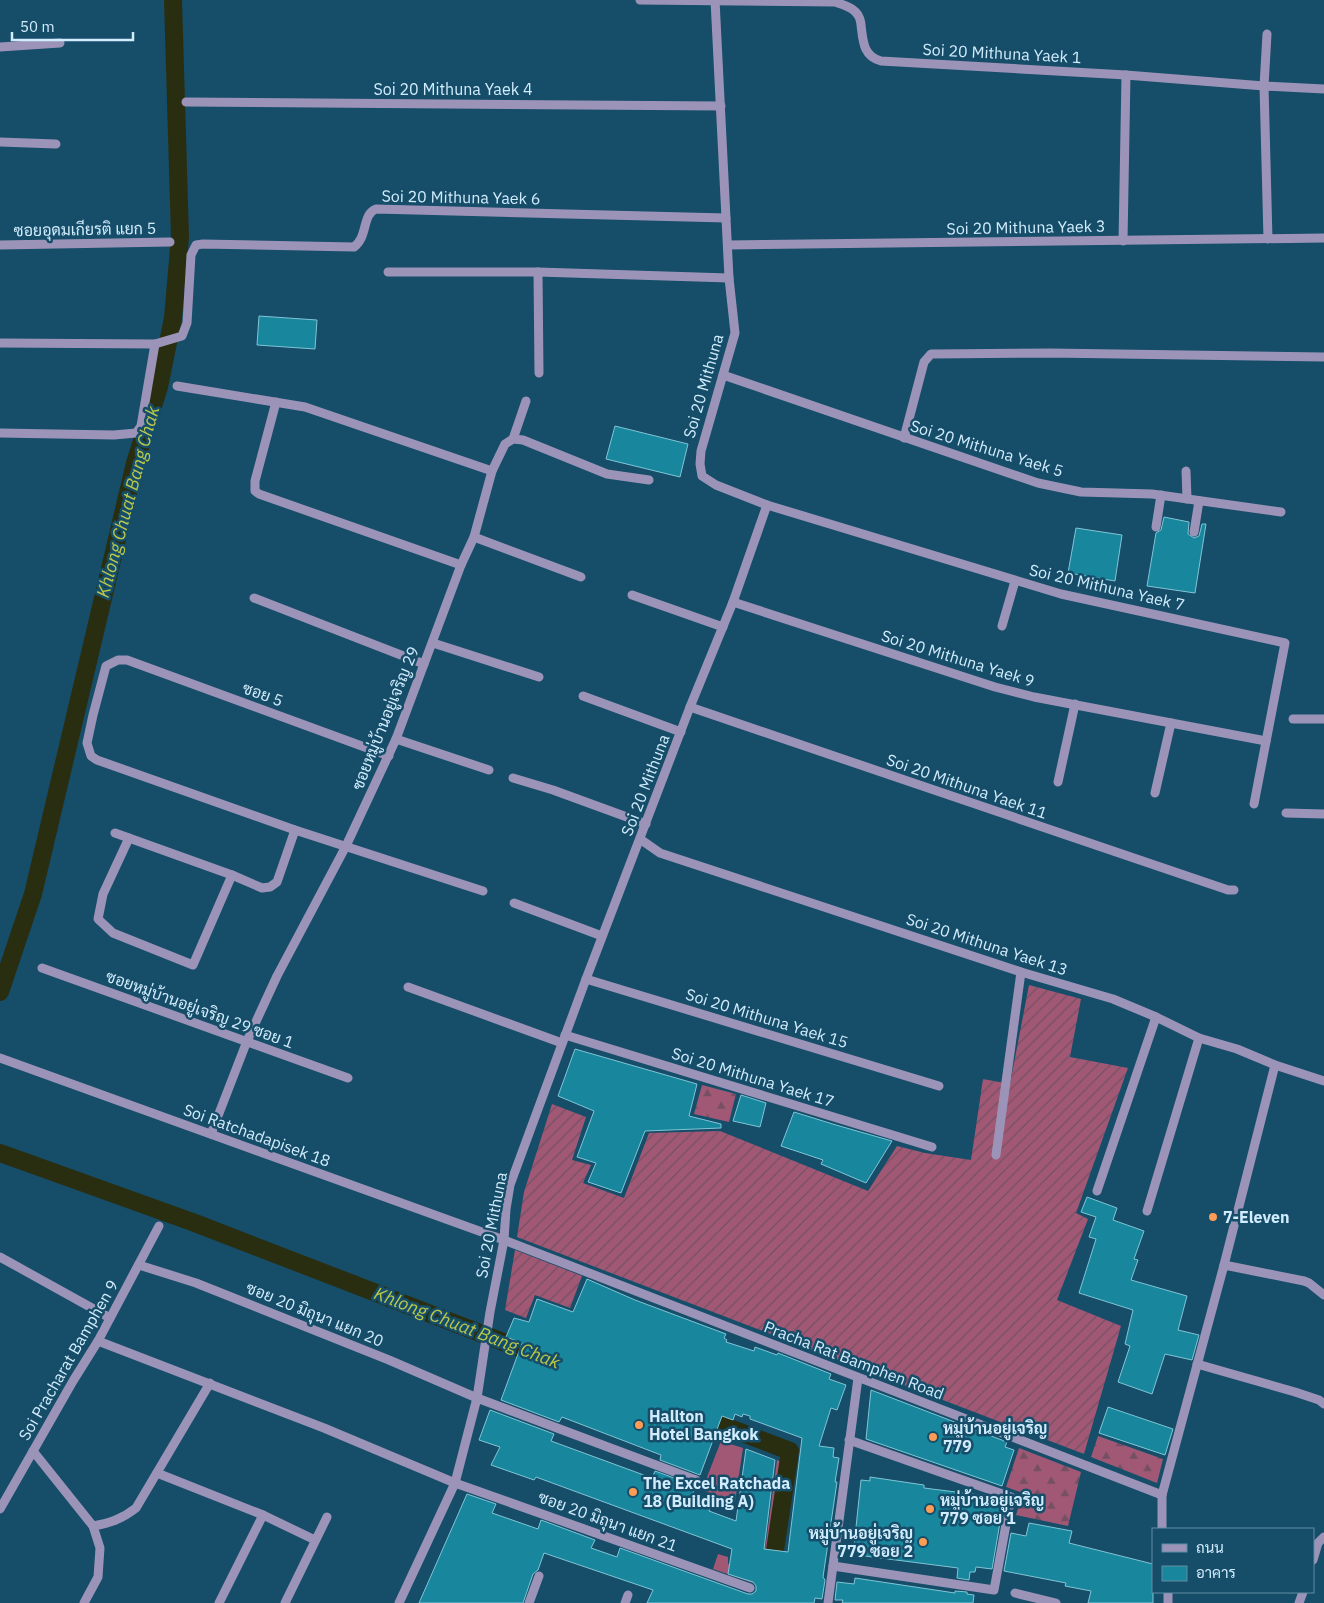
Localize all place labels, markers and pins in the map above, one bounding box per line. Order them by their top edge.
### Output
place label: 7-Eleven [1223,1207,1289,1227]
marker: 7-Eleven [1207,1211,1219,1223]
place label: Hallton Hotel Bangkok [649,1406,759,1444]
place label: หมู่บ้านอยู่เจริญ 779 [943,1417,1047,1456]
marker: Hallton Hotel Bangkok [633,1419,645,1431]
marker: หมู่บ้านอยู่เจริญ 779 [927,1431,939,1443]
place label: The Excel Ratchada 18 (Building A) [643,1473,790,1511]
marker: The Excel Ratchada 18 (Building A) [627,1486,639,1498]
place label: หมู่บ้านอยู่เจริญ 779 ซอย 1 [940,1489,1044,1528]
marker: หมู่บ้านอยู่เจริญ 779 ซอย 1 [924,1503,936,1515]
place label: หมู่บ้านอยู่เจริญ 779 ซอย 2 [809,1522,913,1561]
marker: หมู่บ้านอยู่เจริญ 779 ซอย 2 [917,1536,929,1548]

